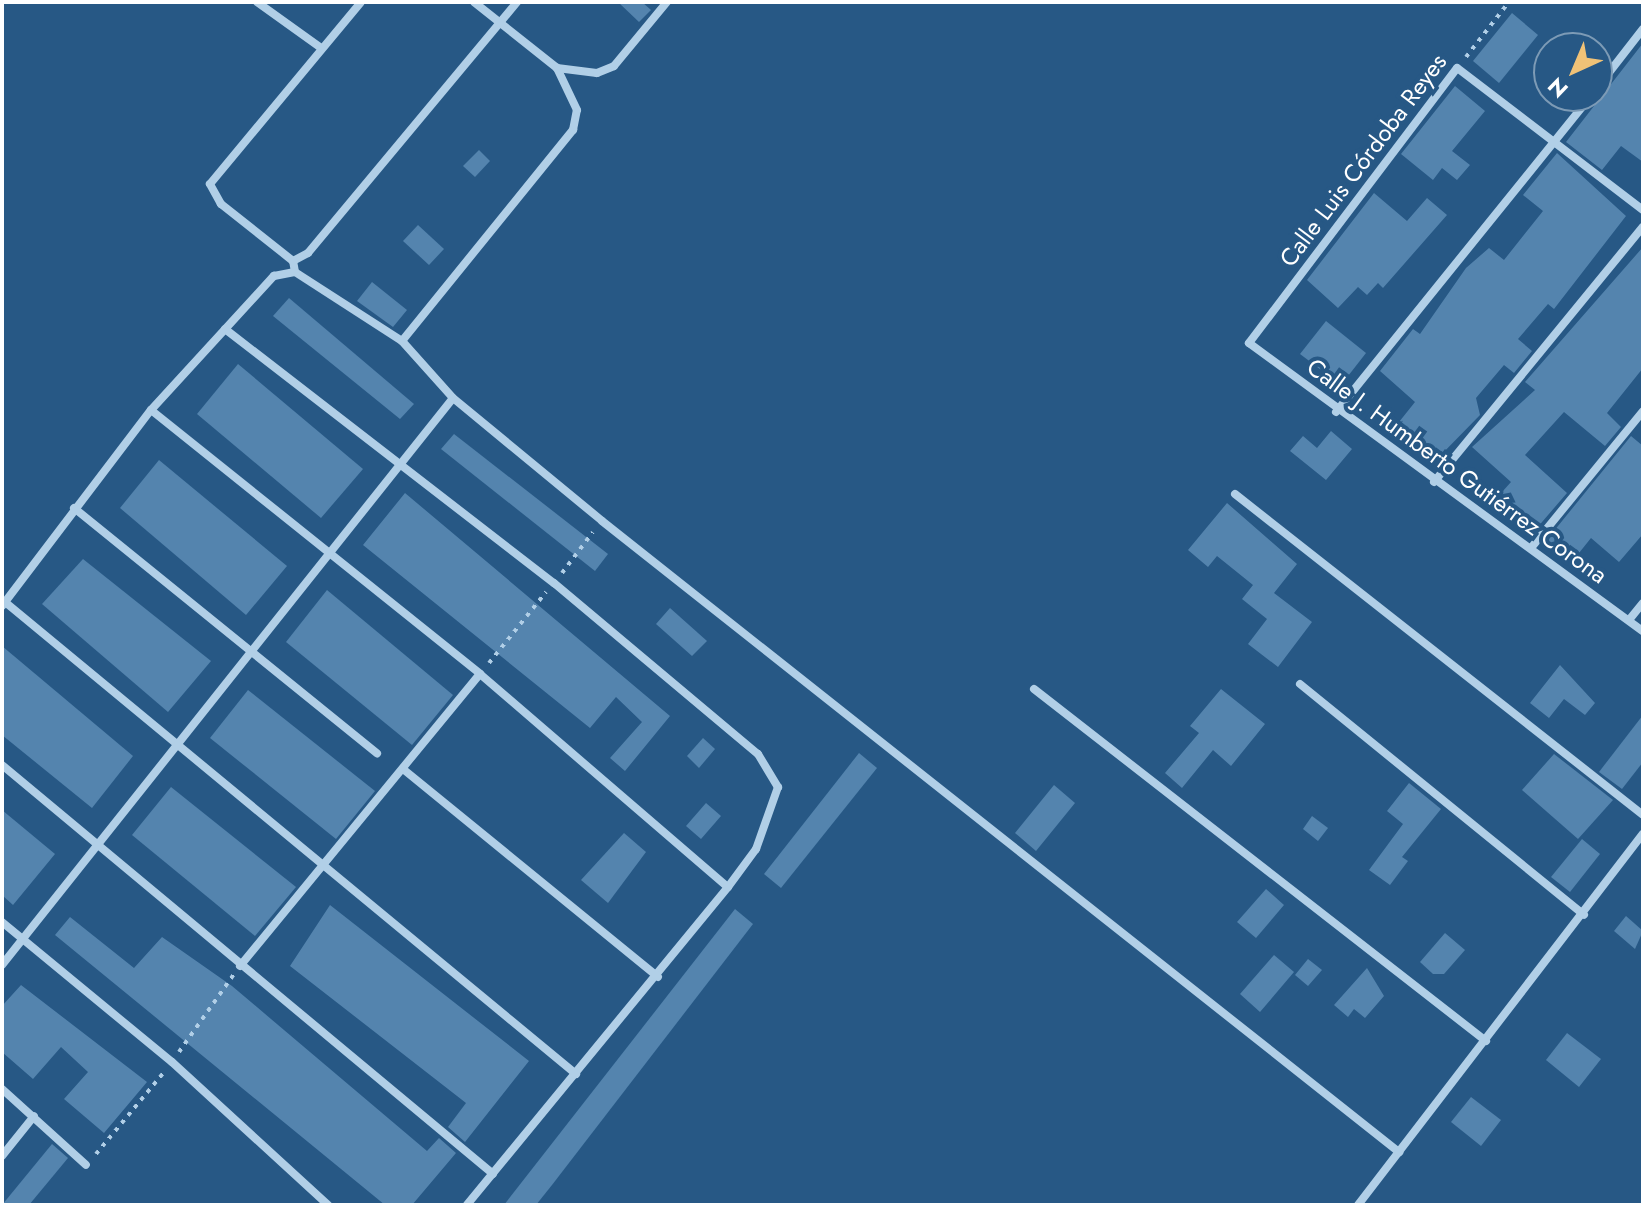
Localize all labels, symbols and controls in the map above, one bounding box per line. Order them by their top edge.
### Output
north arrow [1533,32,1613,112]
street label: Calle Luis Córdoba Reyes [1273,48,1453,272]
text: N [1540,70,1575,105]
street label: Calle J. Humberto Gutiérrez Corona [1301,352,1613,590]

